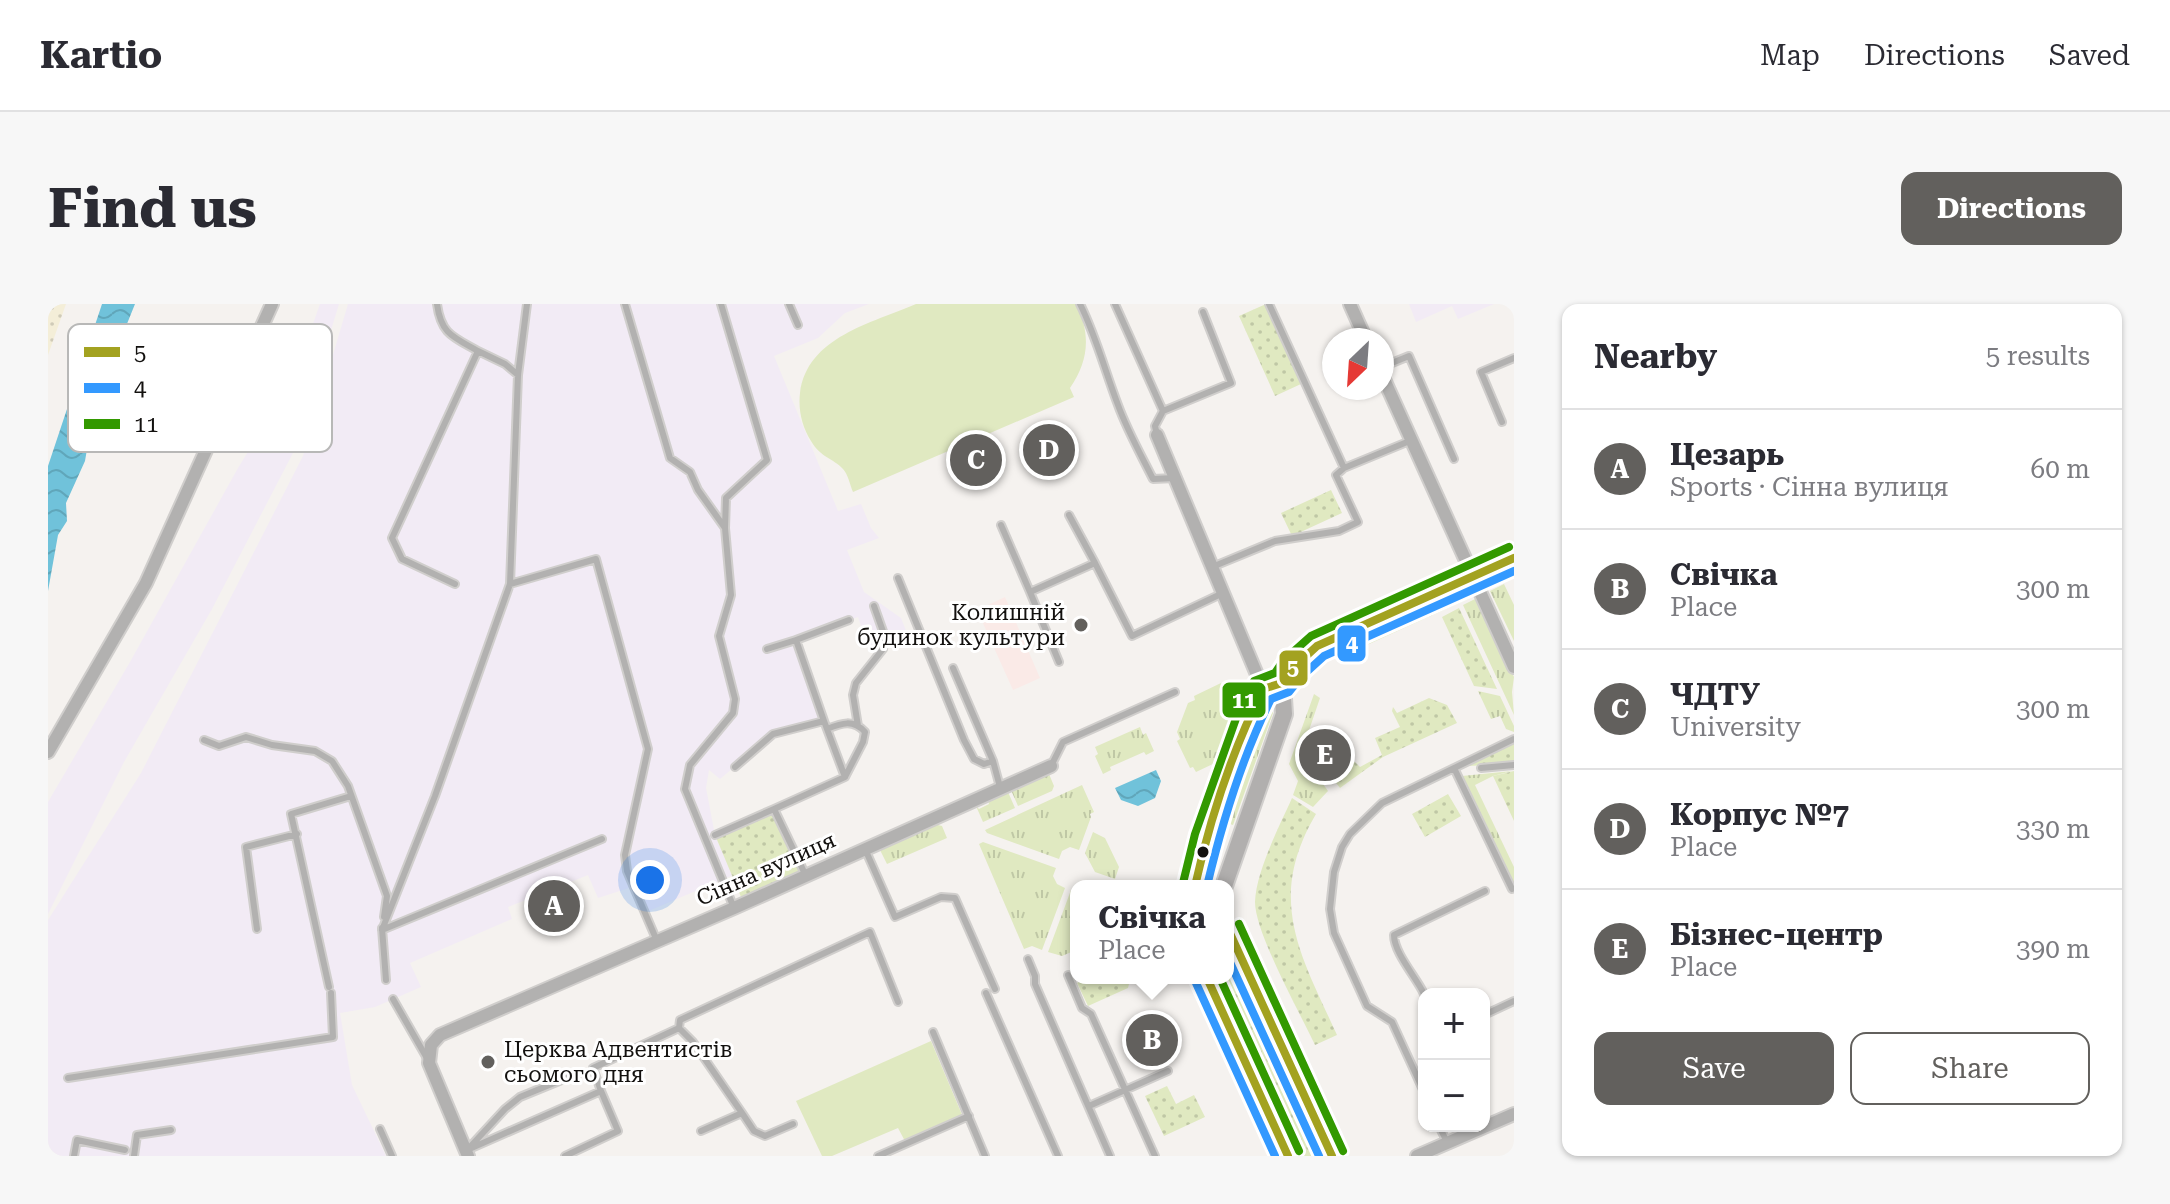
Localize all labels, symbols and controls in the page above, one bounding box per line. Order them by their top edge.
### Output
text: Kartio [40,33,162,77]
text: Map [1760,39,1820,72]
text: Directions [1864,39,2005,72]
text: Saved [2049,39,2130,72]
button: Directions [1901,172,2122,245]
text: Find us [48,175,257,241]
legend [68,324,332,452]
north arrow [1322,328,1394,400]
text: Nearby [1594,336,1717,376]
text: 5 [134,340,146,365]
text: 5 results [1986,341,2090,371]
text: 4 [134,376,147,401]
text: 11 [134,412,159,437]
pin: D [1023,420,1075,480]
pin: C [950,430,1002,490]
text: Цезарь [1670,437,1784,472]
text: A [1611,454,1629,484]
text: 60 m [2031,454,2090,484]
text: Sports · Сінна вулиця [1670,472,1949,502]
text: Свічка [1670,557,1778,592]
text: B [1611,574,1629,604]
text: 300 m [2016,574,2090,604]
text: Place [1670,592,1737,622]
place label: Колишній будинок культури [857,600,1065,650]
marker: Колишній будинок культури [1072,616,1090,634]
line badge: 4 [1336,624,1367,663]
text: 4 [1346,631,1359,656]
line badge: 5 [1278,649,1309,687]
text: 5 [1287,655,1299,680]
text: ЧДТУ [1670,677,1760,712]
line badge: 11 [1221,681,1267,719]
text: 11 [1232,688,1256,713]
text: C [1611,694,1629,724]
text: 300 m [2016,694,2090,724]
text: University [1670,712,1801,742]
pin: E [1299,725,1351,785]
text: Корпус №7 [1670,797,1849,832]
text: D [1610,814,1630,844]
text: 330 m [2016,814,2090,844]
street label: Сінна вулиця [693,827,839,911]
text: Place [1670,832,1737,862]
unlabelled marker [1195,844,1211,860]
your location [630,860,670,900]
pin: A [528,876,580,936]
popup [1070,880,1234,984]
text: Свічка [1098,900,1206,935]
text: Бізнес-центр [1670,917,1883,952]
text: E [1612,934,1628,964]
text: 390 m [2016,934,2090,964]
text: Place [1098,935,1165,965]
text: Place [1670,952,1737,982]
map controls [1418,988,1490,1132]
button: + [1418,988,1490,1060]
pin: B [1126,1010,1178,1070]
button: Save [1594,1032,1834,1105]
button: Share [1850,1032,2090,1105]
place label: Церква Адвентистів сьомого дня [504,1037,733,1087]
marker: Церква Адвентистів сьомого дня [479,1053,497,1071]
button: − [1418,1060,1490,1132]

